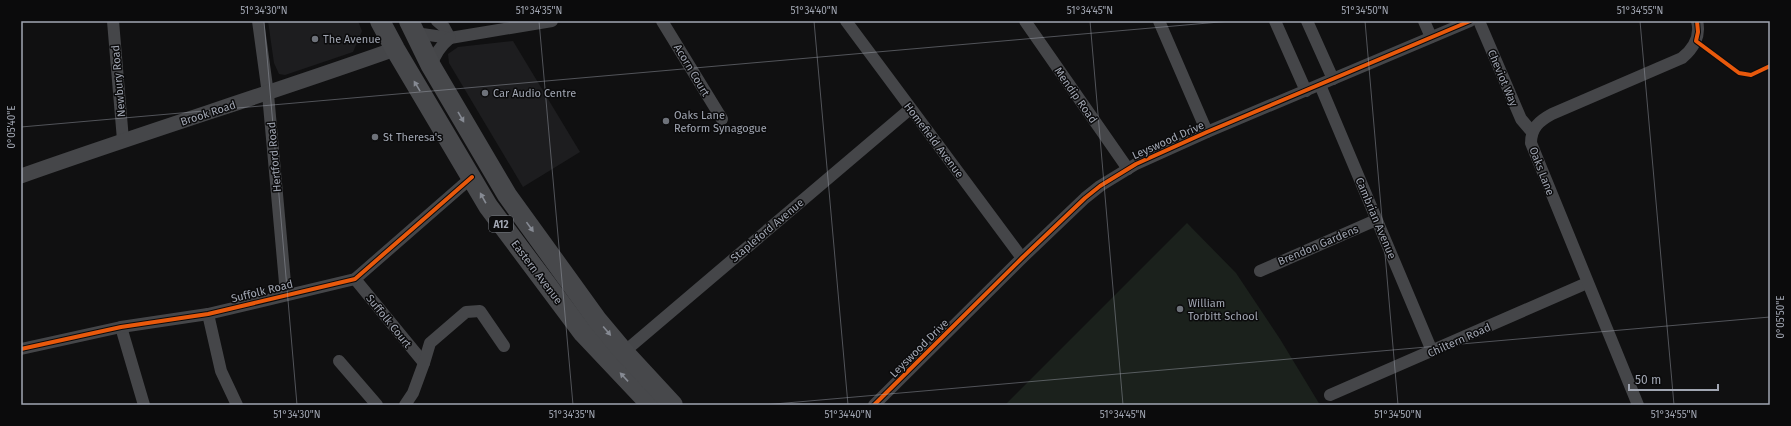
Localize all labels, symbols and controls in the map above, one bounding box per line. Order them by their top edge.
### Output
text: 51°34'30"N [240,5,288,17]
text: 51°34'35"N [516,5,562,17]
text: 51°34'40"N [790,5,838,17]
text: 51°34'45"N [1067,5,1113,17]
text: 51°34'50"N [1341,5,1389,17]
text: 51°34'55"N [1617,5,1663,17]
place label: The Avenue [323,33,381,46]
marker: The Avenue [310,34,320,44]
street label: Acorn Court [671,42,712,99]
street label: Newbury Road [109,44,128,118]
street label: Cheviot Way [1485,48,1521,109]
street label: Mendip Road [1051,65,1100,126]
one-way arrow [414,80,421,92]
place label: Car Audio Centre [493,87,576,100]
marker: Car Audio Centre [480,88,490,98]
street label: Brook Road [179,98,237,129]
street label: Homefield Avenue [901,100,966,180]
text: 0°05'40"E [6,105,18,149]
place label: Oaks Lane Reform Synagogue [674,109,767,135]
one-way arrow [457,111,464,123]
marker: Oaks Lane Reform Synagogue [661,116,671,126]
street label: Leyswood Drive [1130,119,1206,162]
street label: Hertford Road [265,121,284,193]
place label: St Theresa's [383,131,442,144]
marker: St Theresa's [370,132,380,142]
street label: Oaks Lane [1526,145,1557,197]
street label: Cambrian Avenue [1353,176,1399,261]
one-way arrow [480,192,487,204]
street label: Stapleford Avenue [728,196,807,265]
road number: A12 [489,216,513,232]
one-way arrow [526,221,534,232]
street label: Brendon Gardens [1276,223,1361,268]
street label: Eastern Avenue [508,238,565,307]
street label: Suffolk Road [230,278,294,305]
street label: Suffolk Court [363,292,414,351]
text: 0°05'50"E [1775,295,1787,339]
place label: William Torbitt School [1188,297,1258,323]
marker: William Torbitt School [1175,304,1185,314]
street label: Leyswood Drive [887,316,951,380]
street label: Chiltern Road [1426,321,1493,360]
one-way arrow [603,326,611,337]
scale bar [1629,366,1718,392]
one-way arrow [619,372,629,382]
text: 50 m [1635,373,1661,387]
text: 51°34'30"N [273,409,321,421]
text: 51°34'35"N [549,409,595,421]
text: 51°34'40"N [824,409,872,421]
text: 51°34'45"N [1100,409,1146,421]
text: 51°34'50"N [1374,409,1422,421]
text: 51°34'55"N [1651,409,1697,421]

